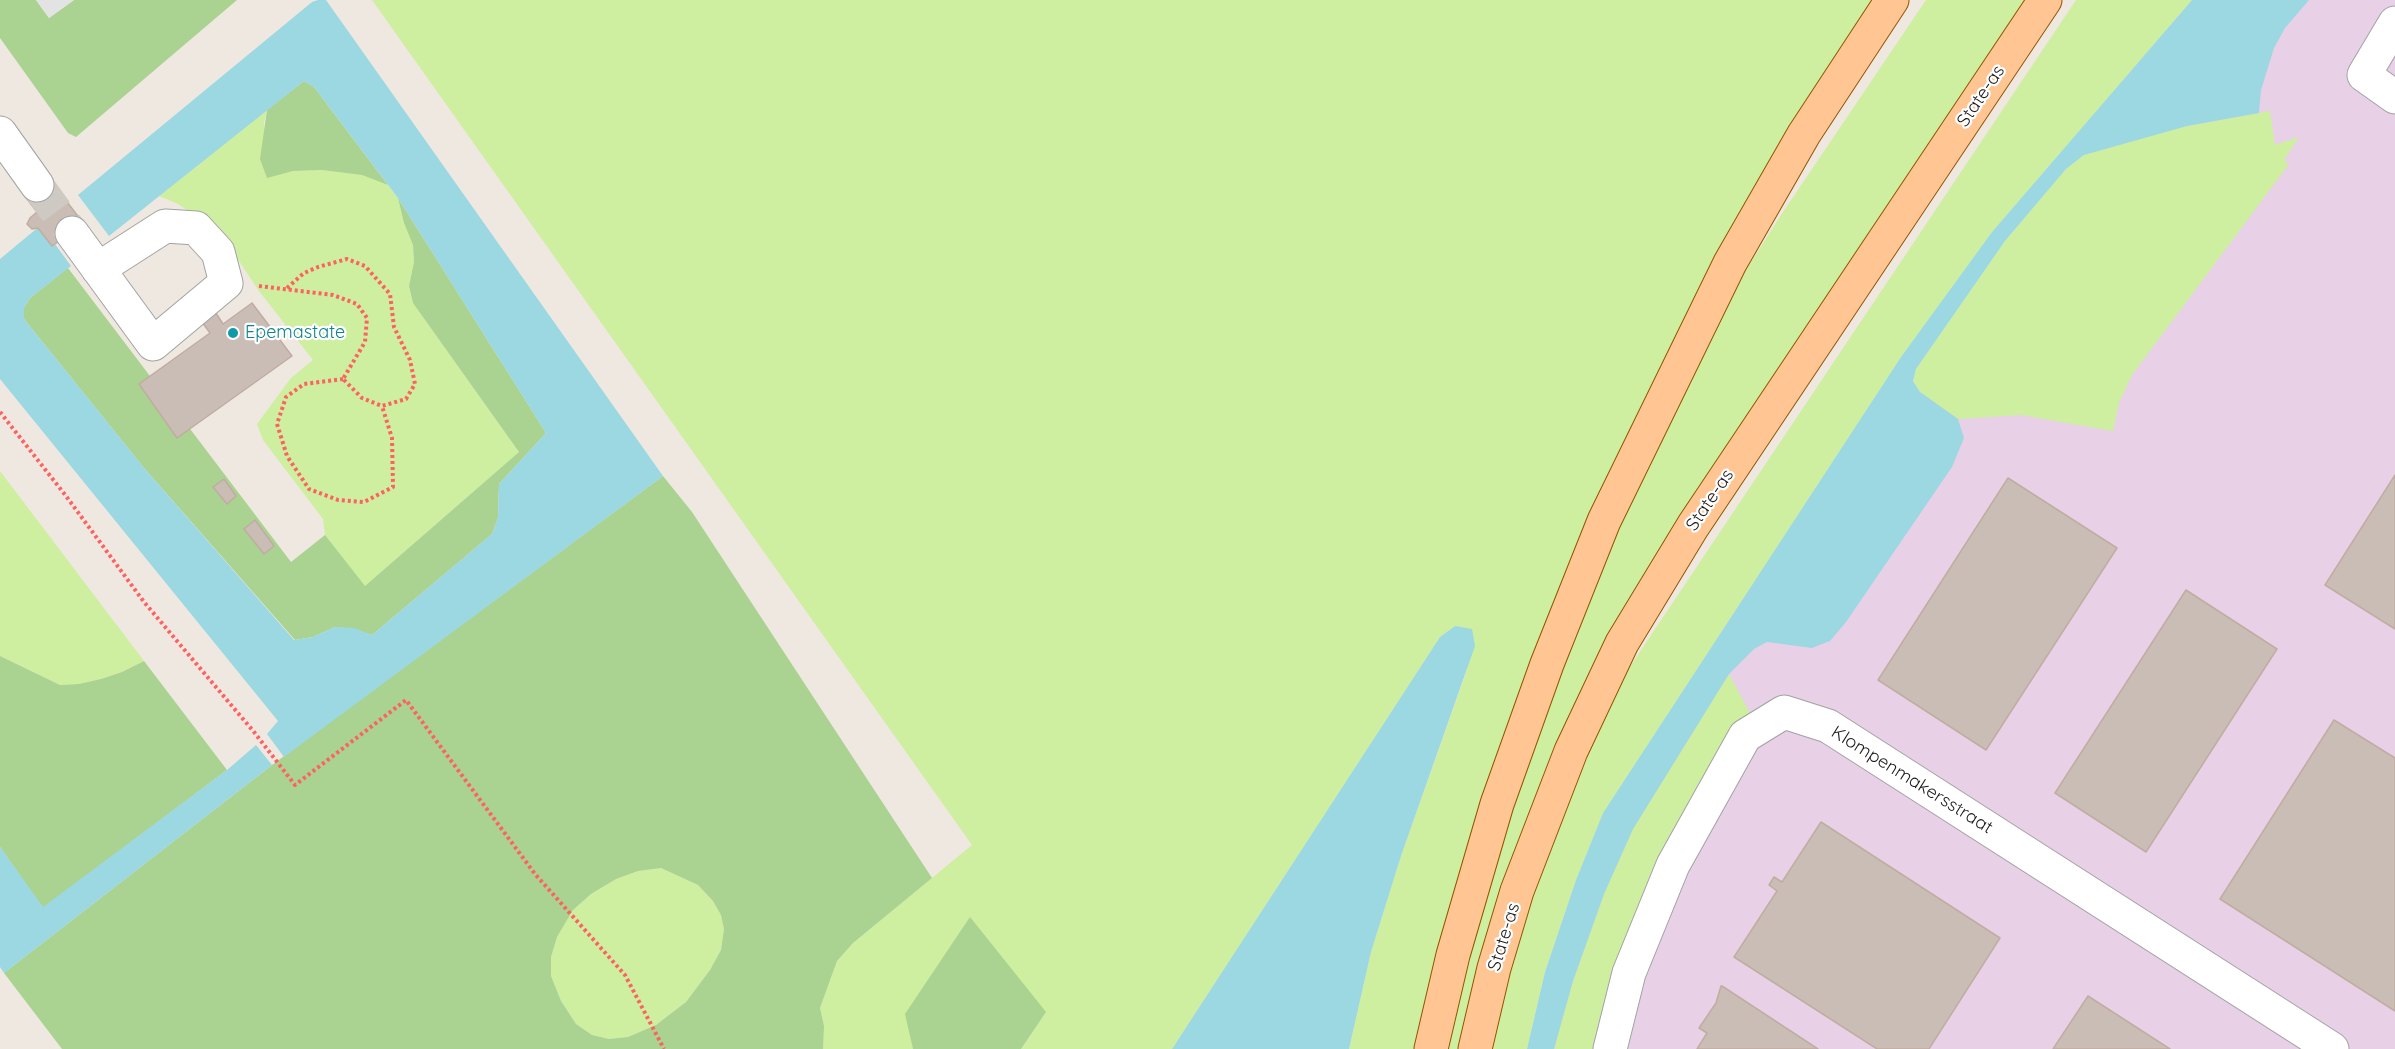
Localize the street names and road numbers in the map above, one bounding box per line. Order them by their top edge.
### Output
street label: State-as [1953,61,2009,131]
street label: State-as [1682,465,1738,535]
street label: Klompenmakersstraat [1827,721,1997,839]
street label: State-as [1483,901,1525,973]

